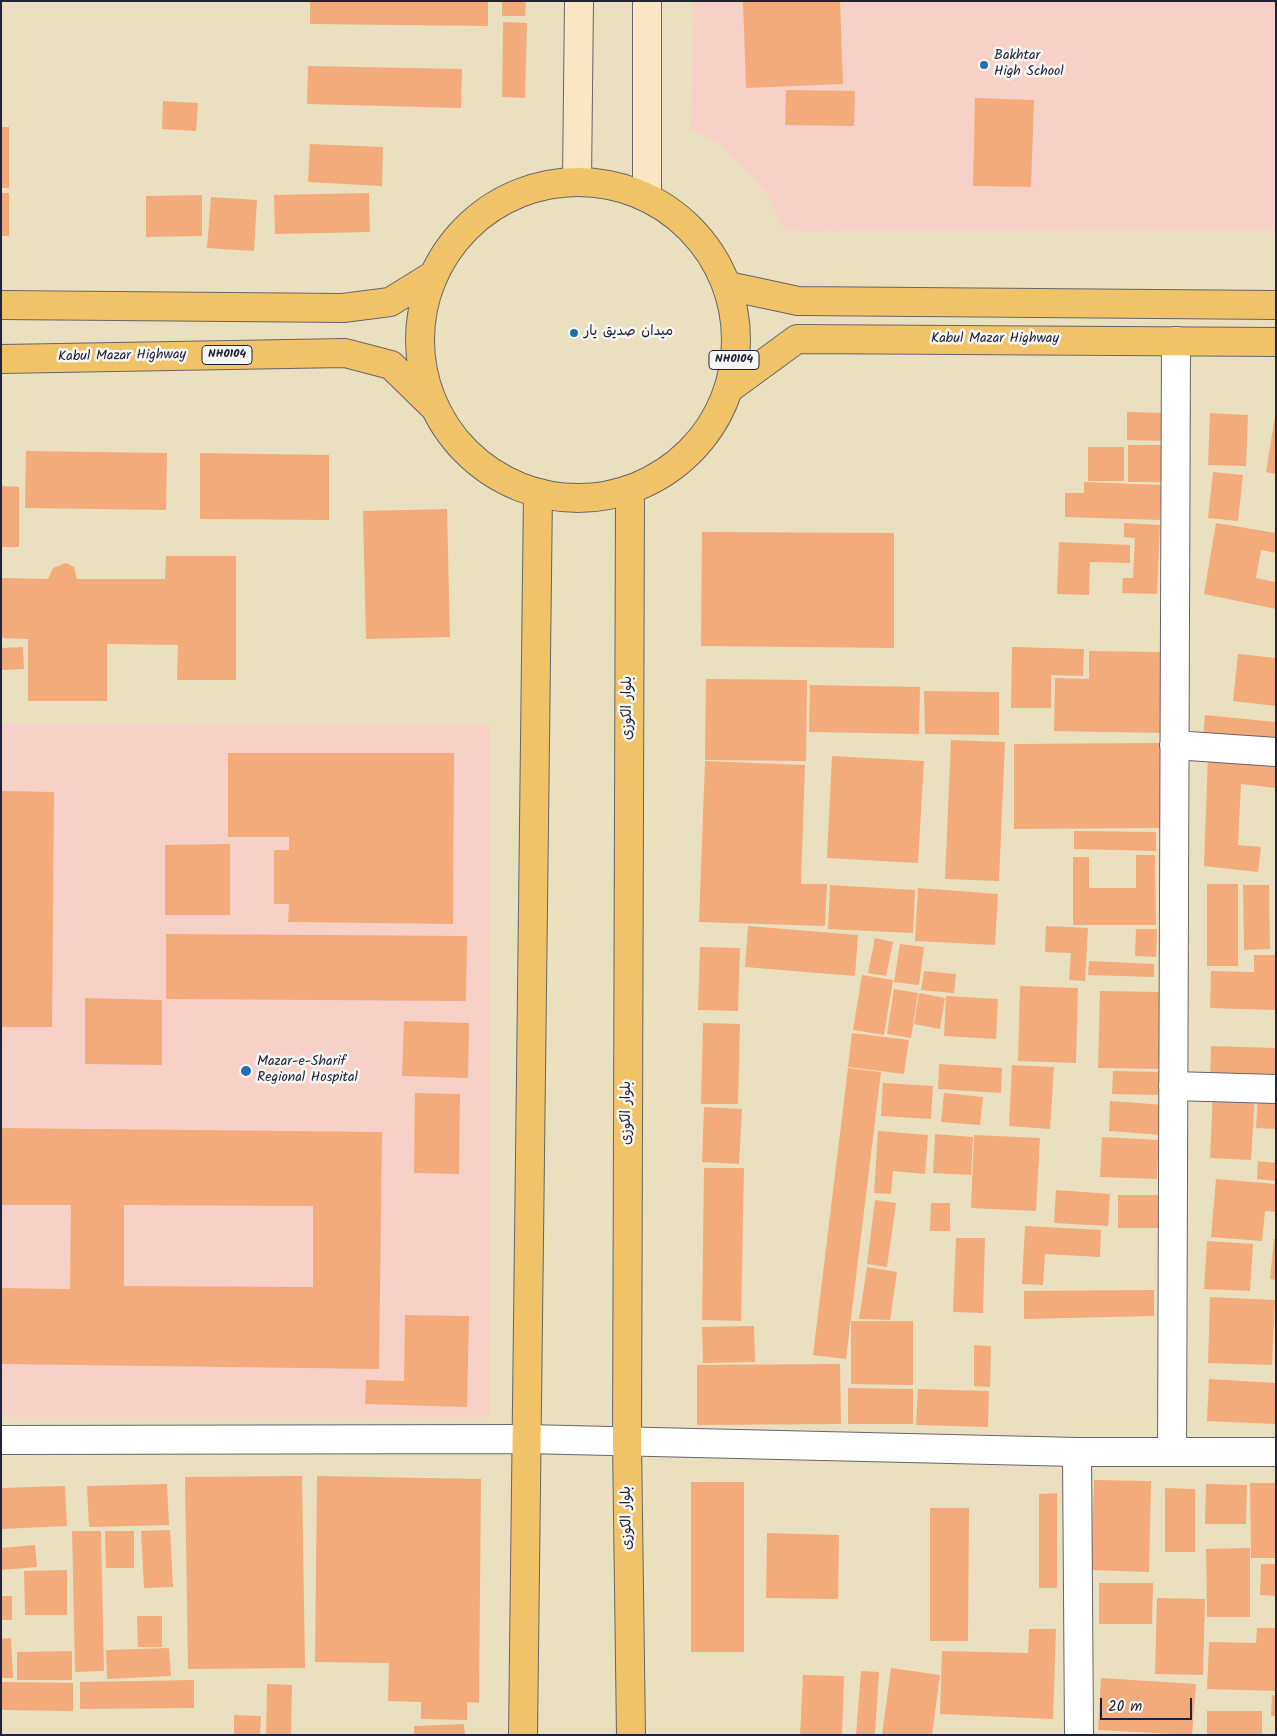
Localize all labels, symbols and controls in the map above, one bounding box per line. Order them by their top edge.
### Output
place label: Bakhtar High School [994,49,1064,82]
marker: Bakhtar High School [978,59,990,71]
place label: میدان صدیق یار [584,325,673,341]
marker: میدان صدیق یار [568,327,580,339]
street label: Kabul Mazar Highway [931,332,1059,348]
road number: NH0104 [202,346,252,364]
street label: Kabul Mazar Highway [58,347,186,367]
road number: NH0104 [709,350,759,370]
street label: بلوار الکوزی [621,676,637,740]
place label: Mazar-e-Sharif Regional Hospital [257,1055,358,1088]
marker: Mazar-e-Sharif Regional Hospital [239,1064,253,1078]
street label: بلوار الکوزی [620,1081,636,1145]
street label: بلوار الکوزی [619,1486,637,1550]
scale bar [1102,1688,1194,1720]
text: 20 m [1108,1695,1142,1719]

